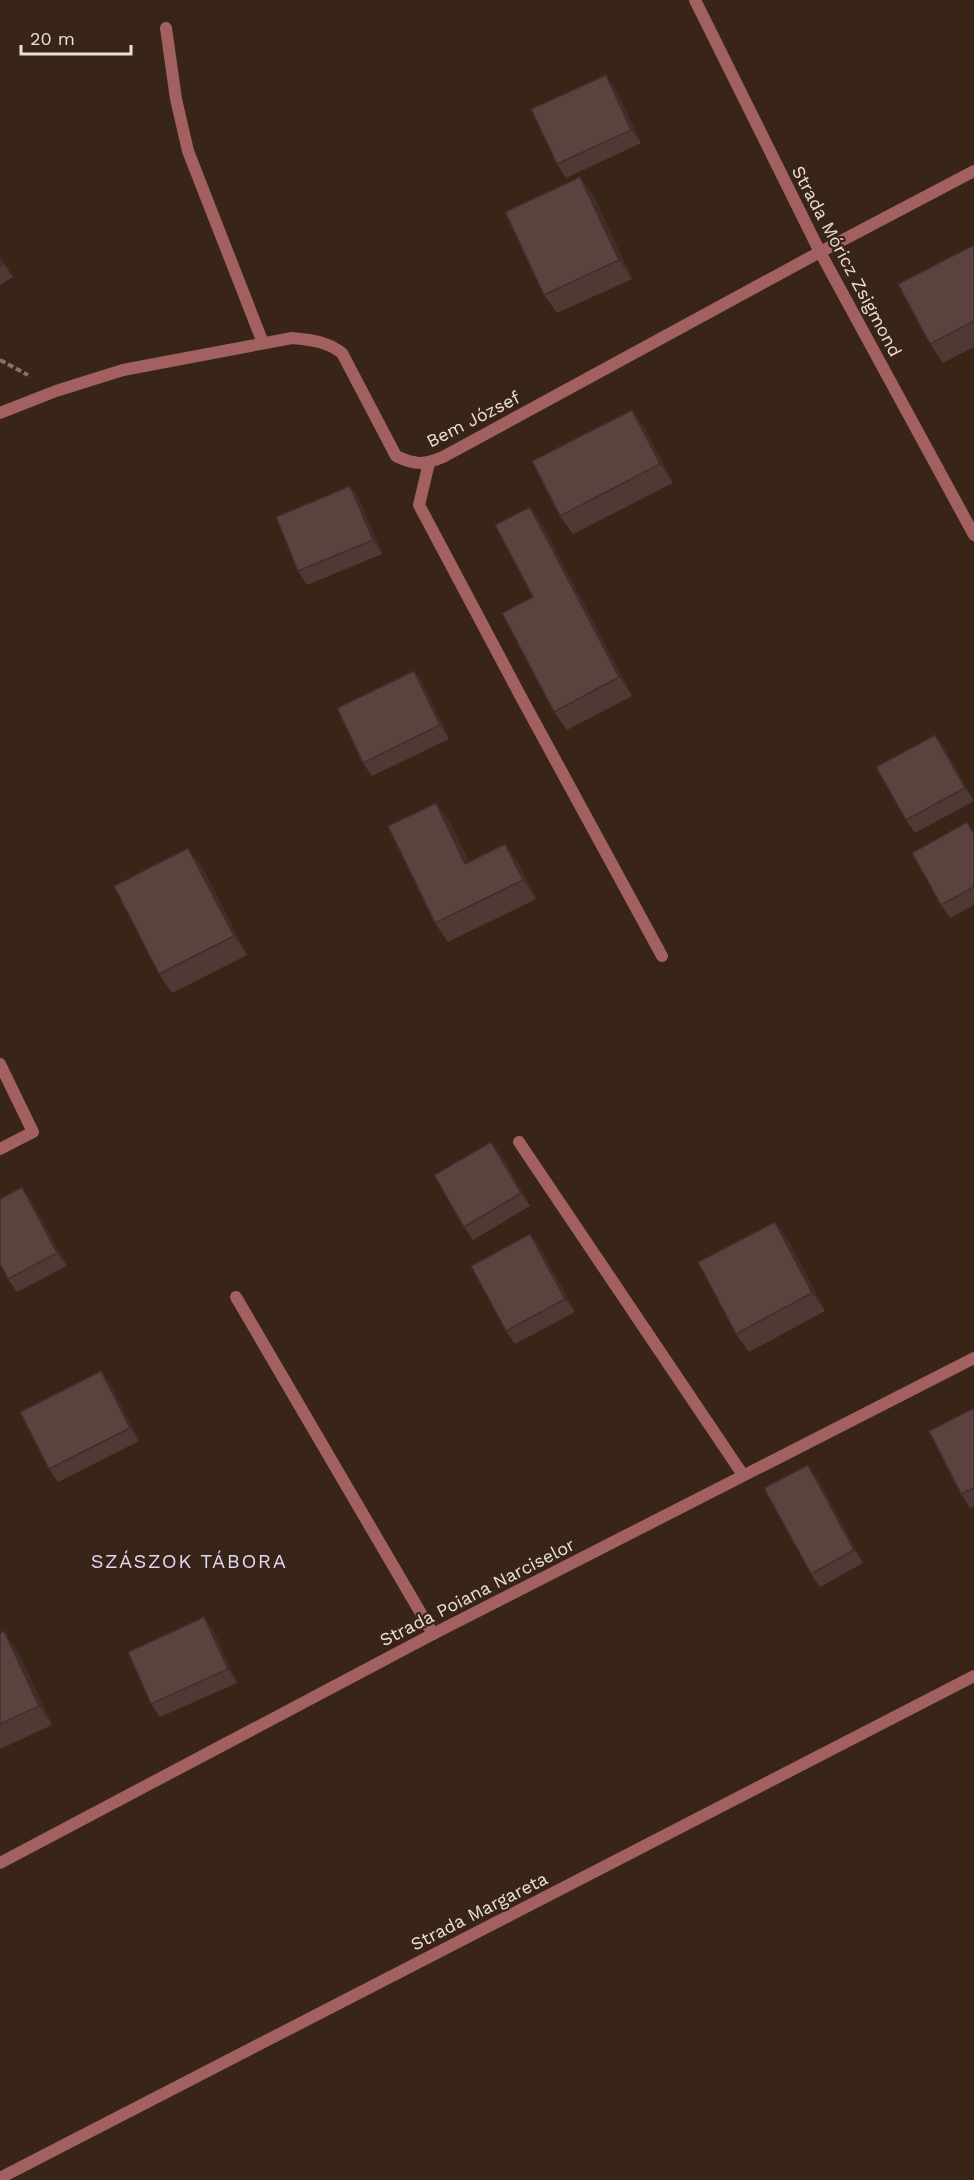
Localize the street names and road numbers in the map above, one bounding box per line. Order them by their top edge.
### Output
street label: Strada Móricz Zsigmond [788,162,906,360]
street label: Bem József [423,386,523,452]
street label: Strada Poiana Narciselor [376,1534,578,1650]
street label: Strada Margareta [407,1867,551,1955]

